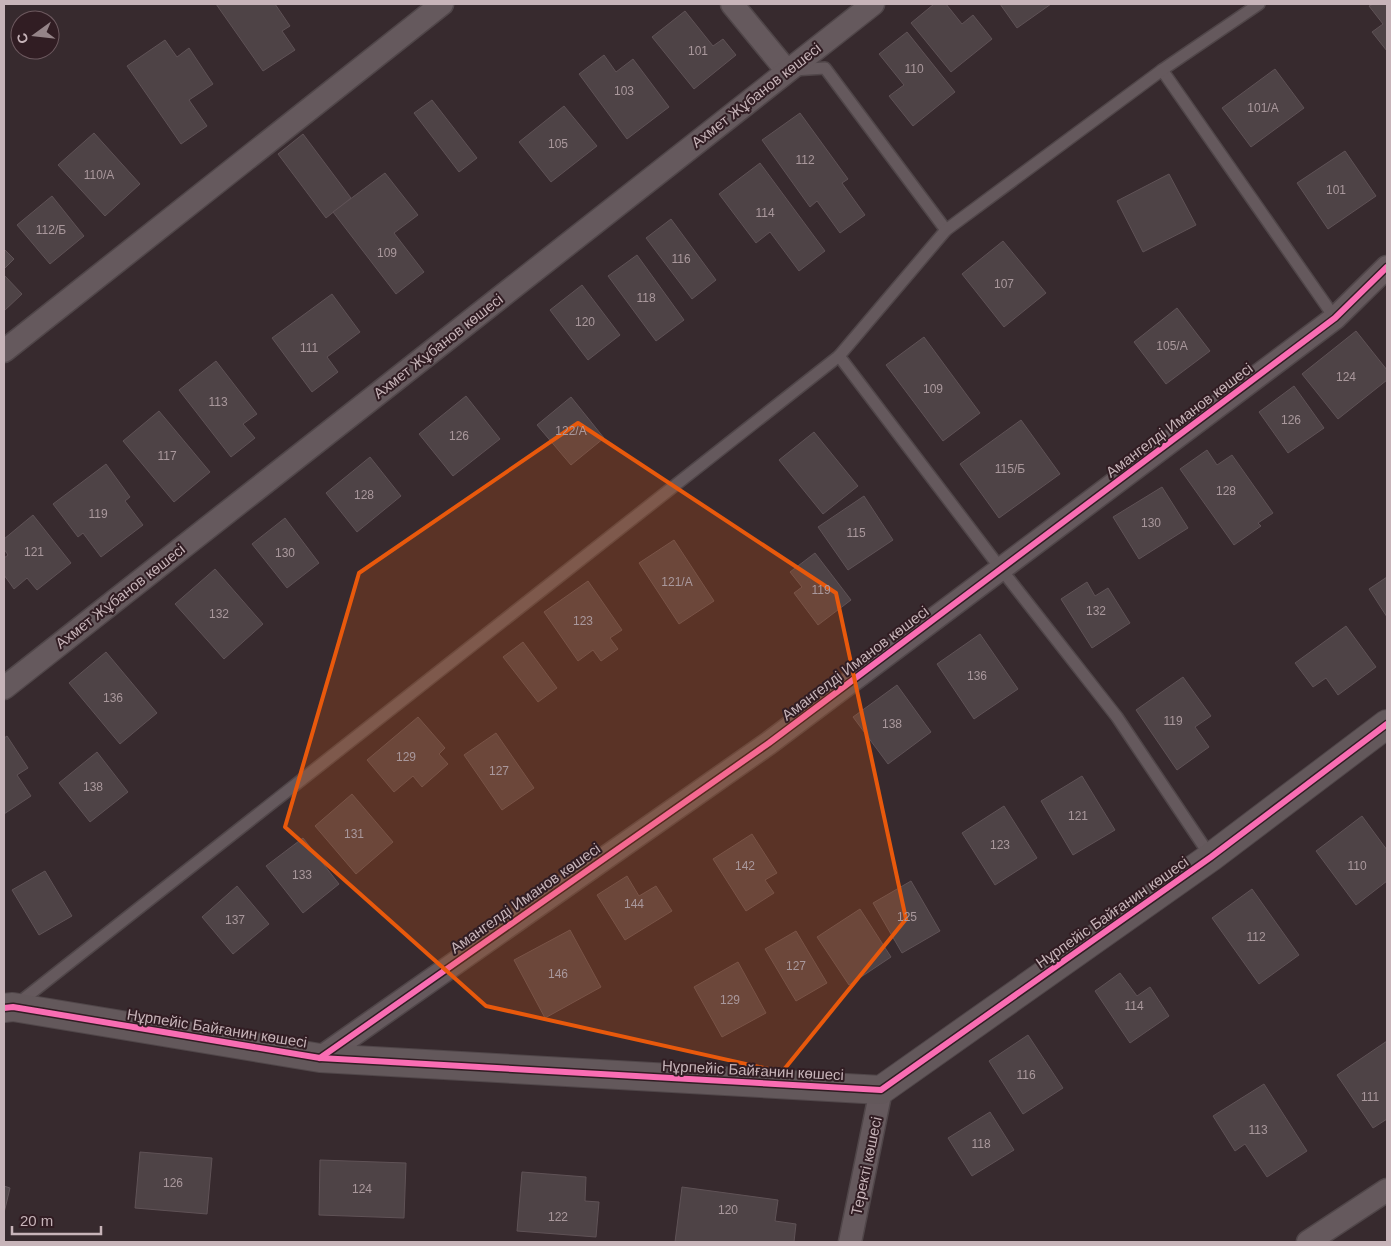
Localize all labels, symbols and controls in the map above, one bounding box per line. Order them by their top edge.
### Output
north arrow [10,10,60,60]
text: С [13,31,31,45]
street label: Ахмет Жұбанов көшесі [688,39,824,151]
house number: 101 [688,44,708,58]
house number: 110 [904,62,924,76]
house number: 103 [614,84,634,98]
house number: 101/А [1247,101,1279,115]
house number: 105 [548,137,568,151]
house number: 112 [795,153,815,167]
house number: 110/А [84,168,114,182]
house number: 101 [1326,183,1346,197]
house number: 114 [755,206,775,220]
house number: 112/Б [36,223,66,237]
house number: 109 [377,246,397,260]
house number: 116 [671,252,691,266]
house number: 107 [994,277,1014,291]
street label: Ахмет Жұбанов көшесі [370,290,506,402]
house number: 118 [636,291,656,305]
house number: 120 [575,315,595,329]
house number: 105/А [1156,339,1188,353]
house number: 111 [300,341,318,355]
street label: Амангелді Иманов көшесі [1102,359,1256,481]
house number: 124 [1336,370,1356,384]
house number: 109 [923,382,943,396]
house number: 113 [208,395,228,409]
house number: 126 [1281,413,1301,427]
house number: 122/А [555,424,587,438]
house number: 126 [449,429,469,443]
house number: 117 [157,449,177,463]
house number: 115/Б [995,462,1025,476]
house number: 128 [1216,484,1236,498]
house number: 128 [354,488,374,502]
house number: 119 [88,507,108,521]
house number: 130 [1141,516,1161,530]
house number: 115 [846,526,866,540]
street label: Ахмет Жұбанов көшесі [52,540,188,652]
house number: 121 [24,545,44,559]
house number: 130 [275,546,295,560]
house number: 121/А [661,575,693,589]
house number: 119 [811,583,831,597]
street label: Амангелді Иманов көшесі [778,602,932,724]
house number: 132 [1086,604,1106,618]
house number: 132 [209,607,229,621]
house number: 123 [573,614,593,628]
house number: 136 [967,669,987,683]
house number: 136 [103,691,123,705]
house number: 119 [1163,714,1183,728]
house number: 138 [882,717,902,731]
house number: 129 [396,750,416,764]
house number: 127 [489,764,509,778]
house number: 138 [83,780,103,794]
house number: 121 [1068,809,1088,823]
house number: 131 [344,827,364,841]
house number: 123 [990,838,1010,852]
street label: Амангелді Иманов көшесі [447,840,603,956]
street label: Нұрпейіс Байғанин көшесі [1033,853,1191,971]
house number: 142 [735,859,755,873]
house number: 110 [1347,859,1367,873]
house number: 133 [292,868,312,882]
house number: 144 [624,897,644,911]
house number: 125 [897,910,917,924]
house number: 137 [225,913,245,927]
house number: 112 [1246,930,1266,944]
house number: 127 [786,959,806,973]
house number: 146 [548,967,568,981]
house number: 129 [720,993,740,1007]
house number: 114 [1124,999,1144,1013]
street label: Нұрпейіс Байғанин көшесі [126,1005,308,1051]
street label: Нұрпейіс Байғанин көшесі [662,1057,844,1083]
house number: 116 [1016,1068,1036,1082]
house number: 111 [1361,1090,1379,1104]
street label: Теректі көшесі [847,1115,885,1217]
house number: 113 [1248,1123,1268,1137]
house number: 118 [971,1137,991,1151]
house number: 126 [163,1176,183,1190]
house number: 124 [352,1182,372,1196]
house number: 120 [718,1203,738,1217]
scale bar [12,1204,101,1236]
house number: 122 [548,1210,568,1224]
text: 20 m [20,1212,53,1229]

